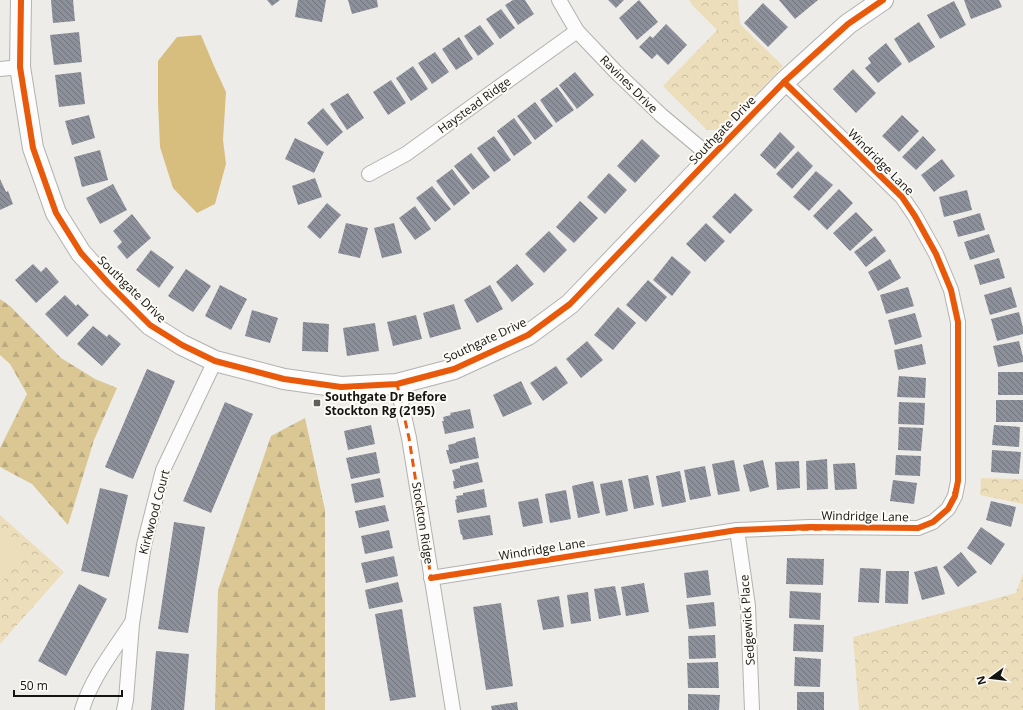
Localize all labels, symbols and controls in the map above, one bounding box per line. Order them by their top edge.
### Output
street label: Ravines Drive [596,51,662,117]
street label: Haystead Ridge [434,73,514,137]
street label: Southgate Drive [685,92,759,168]
street label: Windridge Lane [844,125,918,199]
street label: Southgate Drive [94,252,170,326]
street label: Southgate Drive [441,313,529,367]
place label: Southgate Dr Before Stockton Rg (2195) [325,388,447,419]
marker: Southgate Dr Before Stockton Rg (2195) [312,398,322,408]
street label: Kirkwood Court [135,468,173,556]
street label: Stockton Ridge [408,481,438,566]
street label: Windridge Lane [821,507,909,525]
street label: Windridge Lane [497,534,587,564]
street label: Sedgewick Place [735,574,759,666]
north arrow [971,658,1011,698]
scale bar [14,672,122,698]
text: N [972,674,989,687]
text: 50 m [20,677,48,694]

